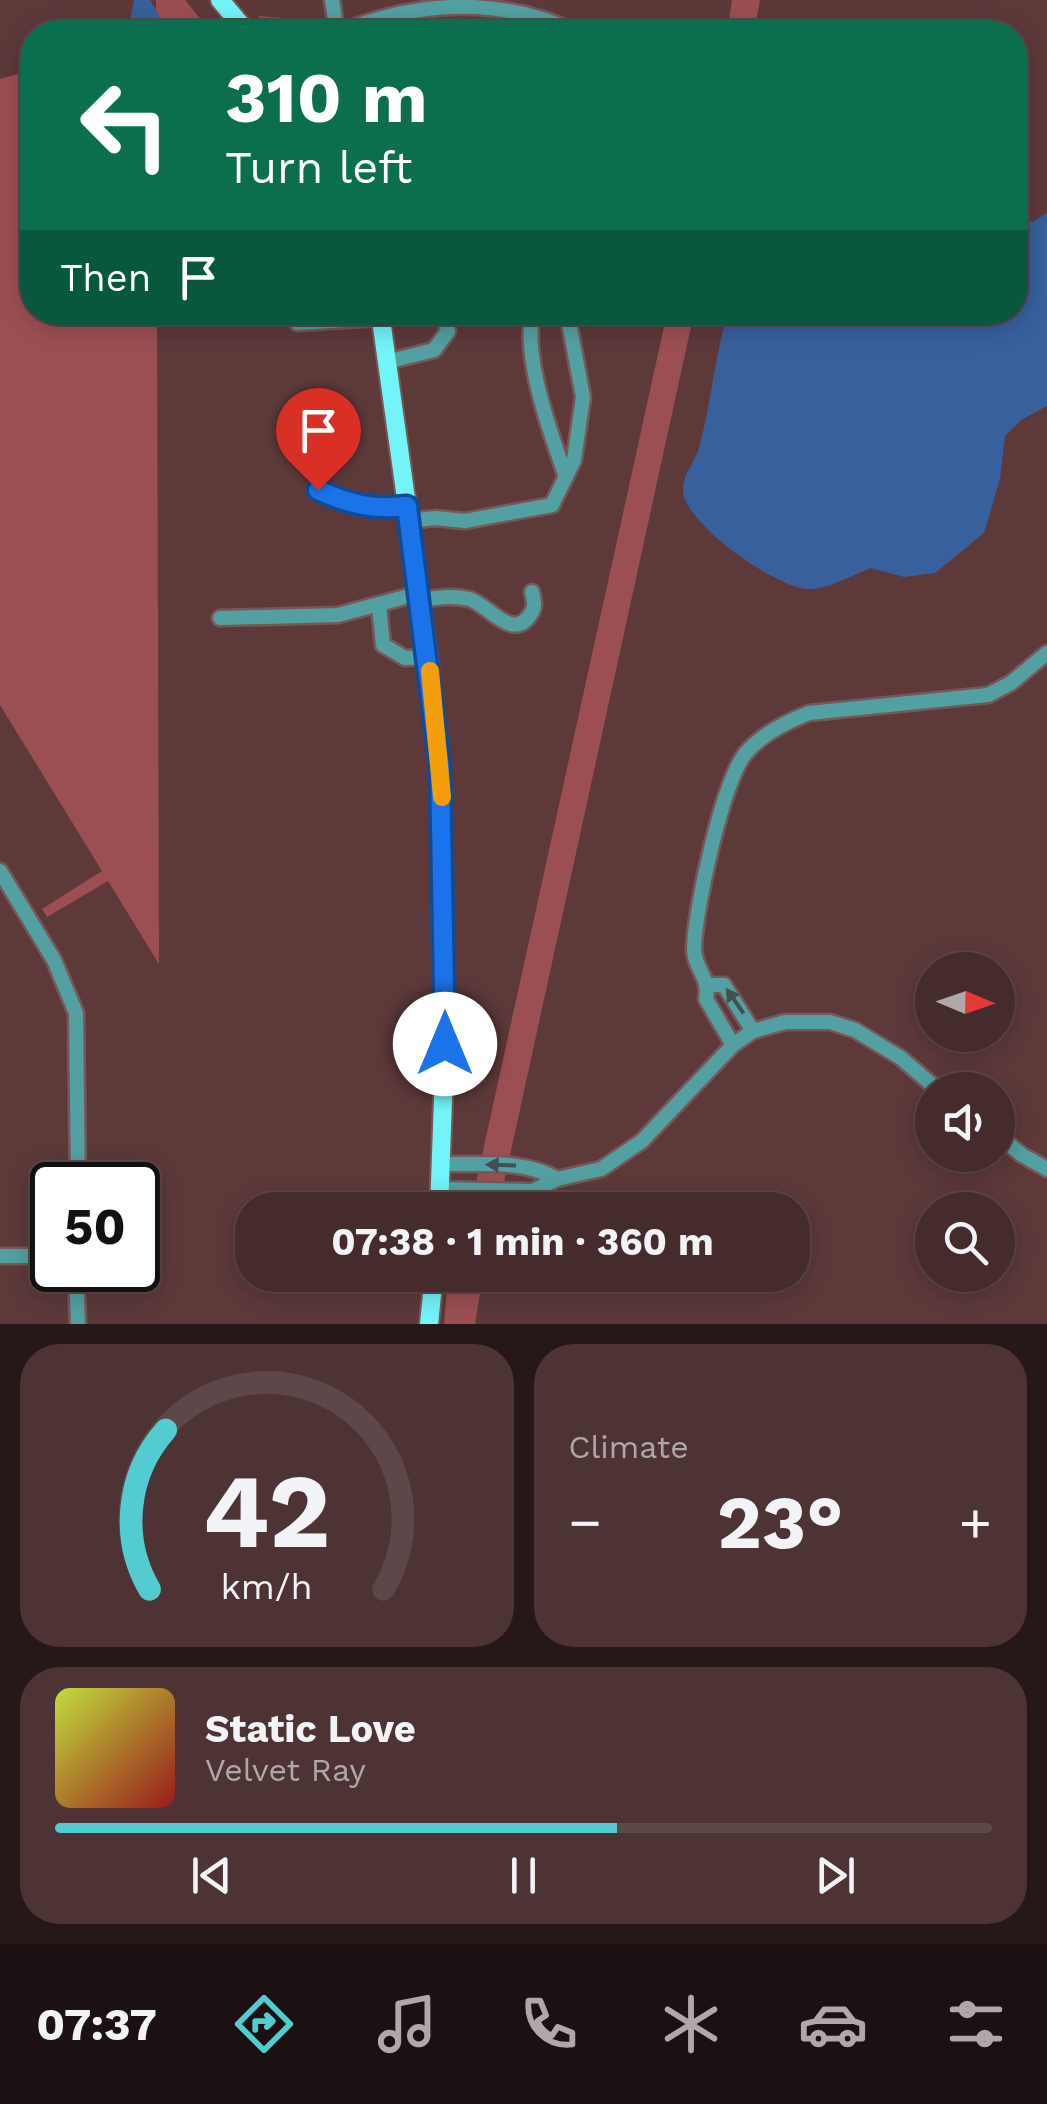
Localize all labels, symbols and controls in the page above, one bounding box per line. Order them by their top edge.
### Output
text: 310 m [225,57,428,139]
icon: left [60,60,190,190]
text: Turn left [225,141,412,194]
icon: arrive [171,250,226,305]
text: Then [60,256,151,300]
pin [276,388,361,491]
icon: arrive [291,403,346,458]
north arrow [915,952,1015,1052]
map controls [915,952,1015,1292]
one-way arrow [726,988,745,1015]
position arrow [393,992,497,1096]
button: sound [915,1072,1015,1172]
one-way arrow [484,1157,516,1173]
speed limit sign: 50 [30,1162,160,1292]
button: search [915,1192,1015,1292]
text: 07:38 · 1 min · 360 m [331,1220,714,1264]
text: Climate [569,1428,689,1466]
text: 42 [203,1450,331,1572]
text: 23° [717,1478,843,1566]
text: − [569,1490,602,1554]
text: + [959,1490,992,1554]
text: km/h [221,1566,313,1608]
text: Static Love [205,1707,416,1751]
text: Velvet Ray [205,1751,366,1789]
icon: previous [184,1848,239,1903]
icon: pause [496,1848,551,1903]
icon: next [808,1848,863,1903]
icon: directions [229,1989,299,2059]
icon: music [372,1989,442,2059]
icon: phone [514,1989,584,2059]
icon: climate [656,1989,726,2059]
icon: car [798,1989,868,2059]
icon: filters [941,1989,1011,2059]
text: 07:37 [36,1998,157,2051]

